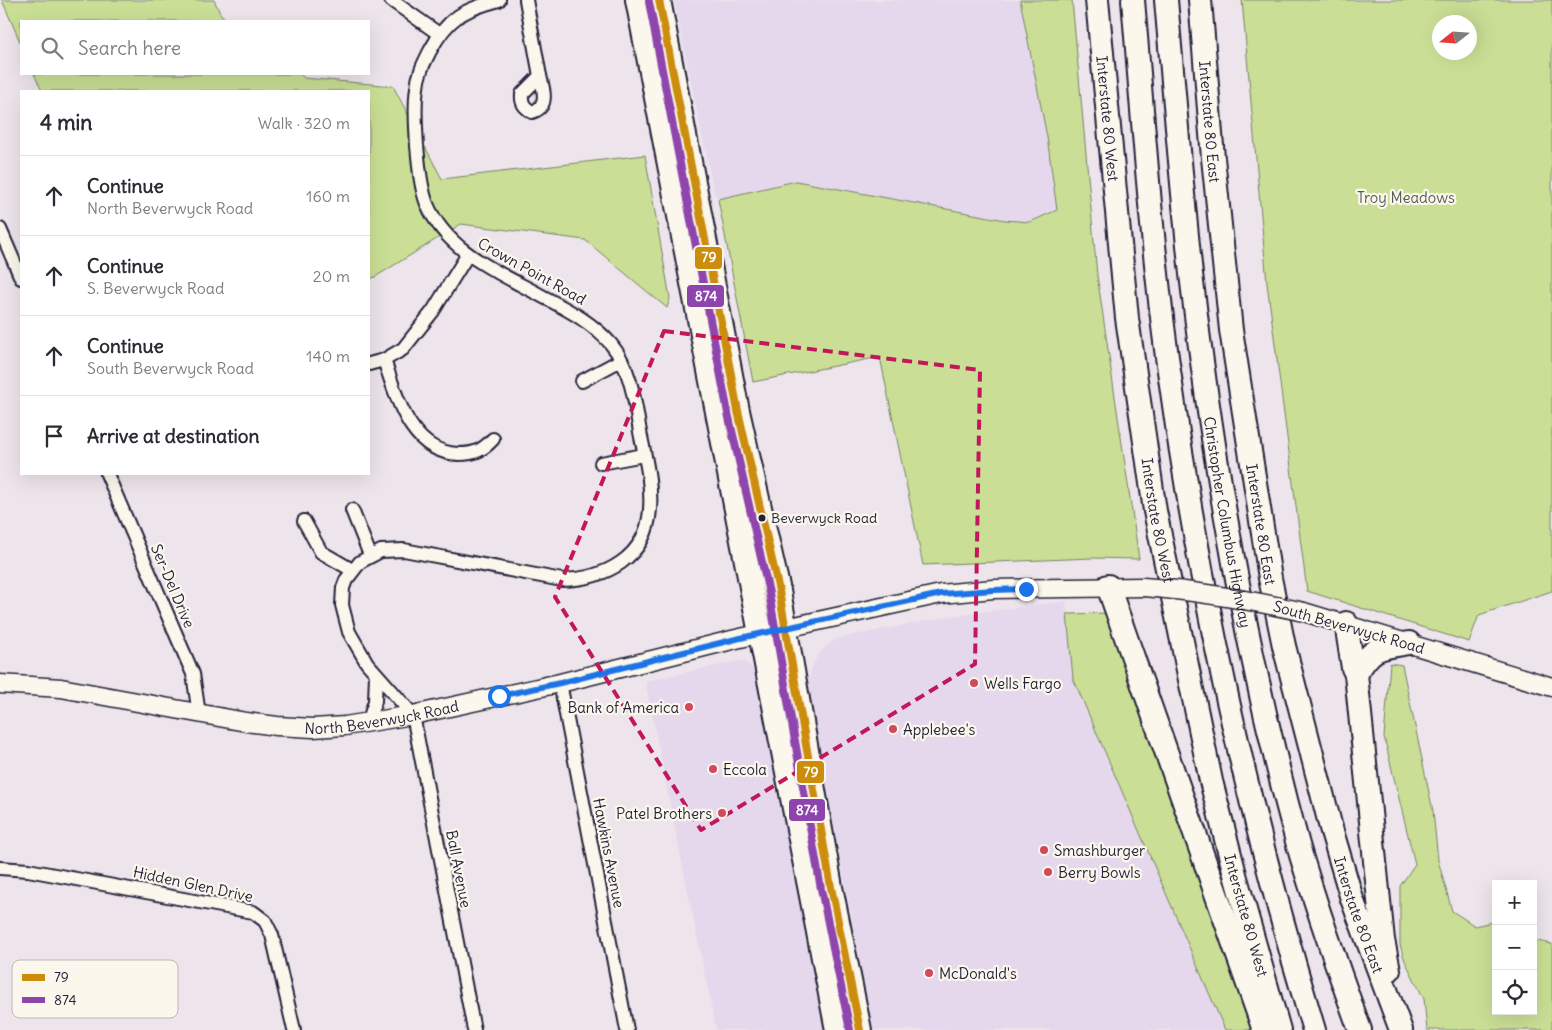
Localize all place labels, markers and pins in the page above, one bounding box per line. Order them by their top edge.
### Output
place label: Beverwyck Road [771,509,877,527]
marker: Beverwyck Road [757,513,767,523]
place label: Wells Fargo [984,674,1061,693]
marker: Wells Fargo [968,677,980,689]
place label: Bank of America [567,698,679,717]
marker: Bank of America [683,701,695,713]
place label: Applebee's [903,720,975,739]
marker: Applebee's [887,723,899,735]
place label: Eccola [723,760,767,779]
marker: Eccola [707,763,719,775]
place label: Patel Brothers [616,804,712,823]
marker: Patel Brothers [716,807,728,819]
place label: Smashburger [1054,841,1145,860]
marker: Smashburger [1038,844,1050,856]
place label: Berry Bowls [1058,863,1141,882]
marker: Berry Bowls [1042,866,1054,878]
place label: McDonald's [939,964,1017,983]
marker: McDonald's [923,967,935,979]

